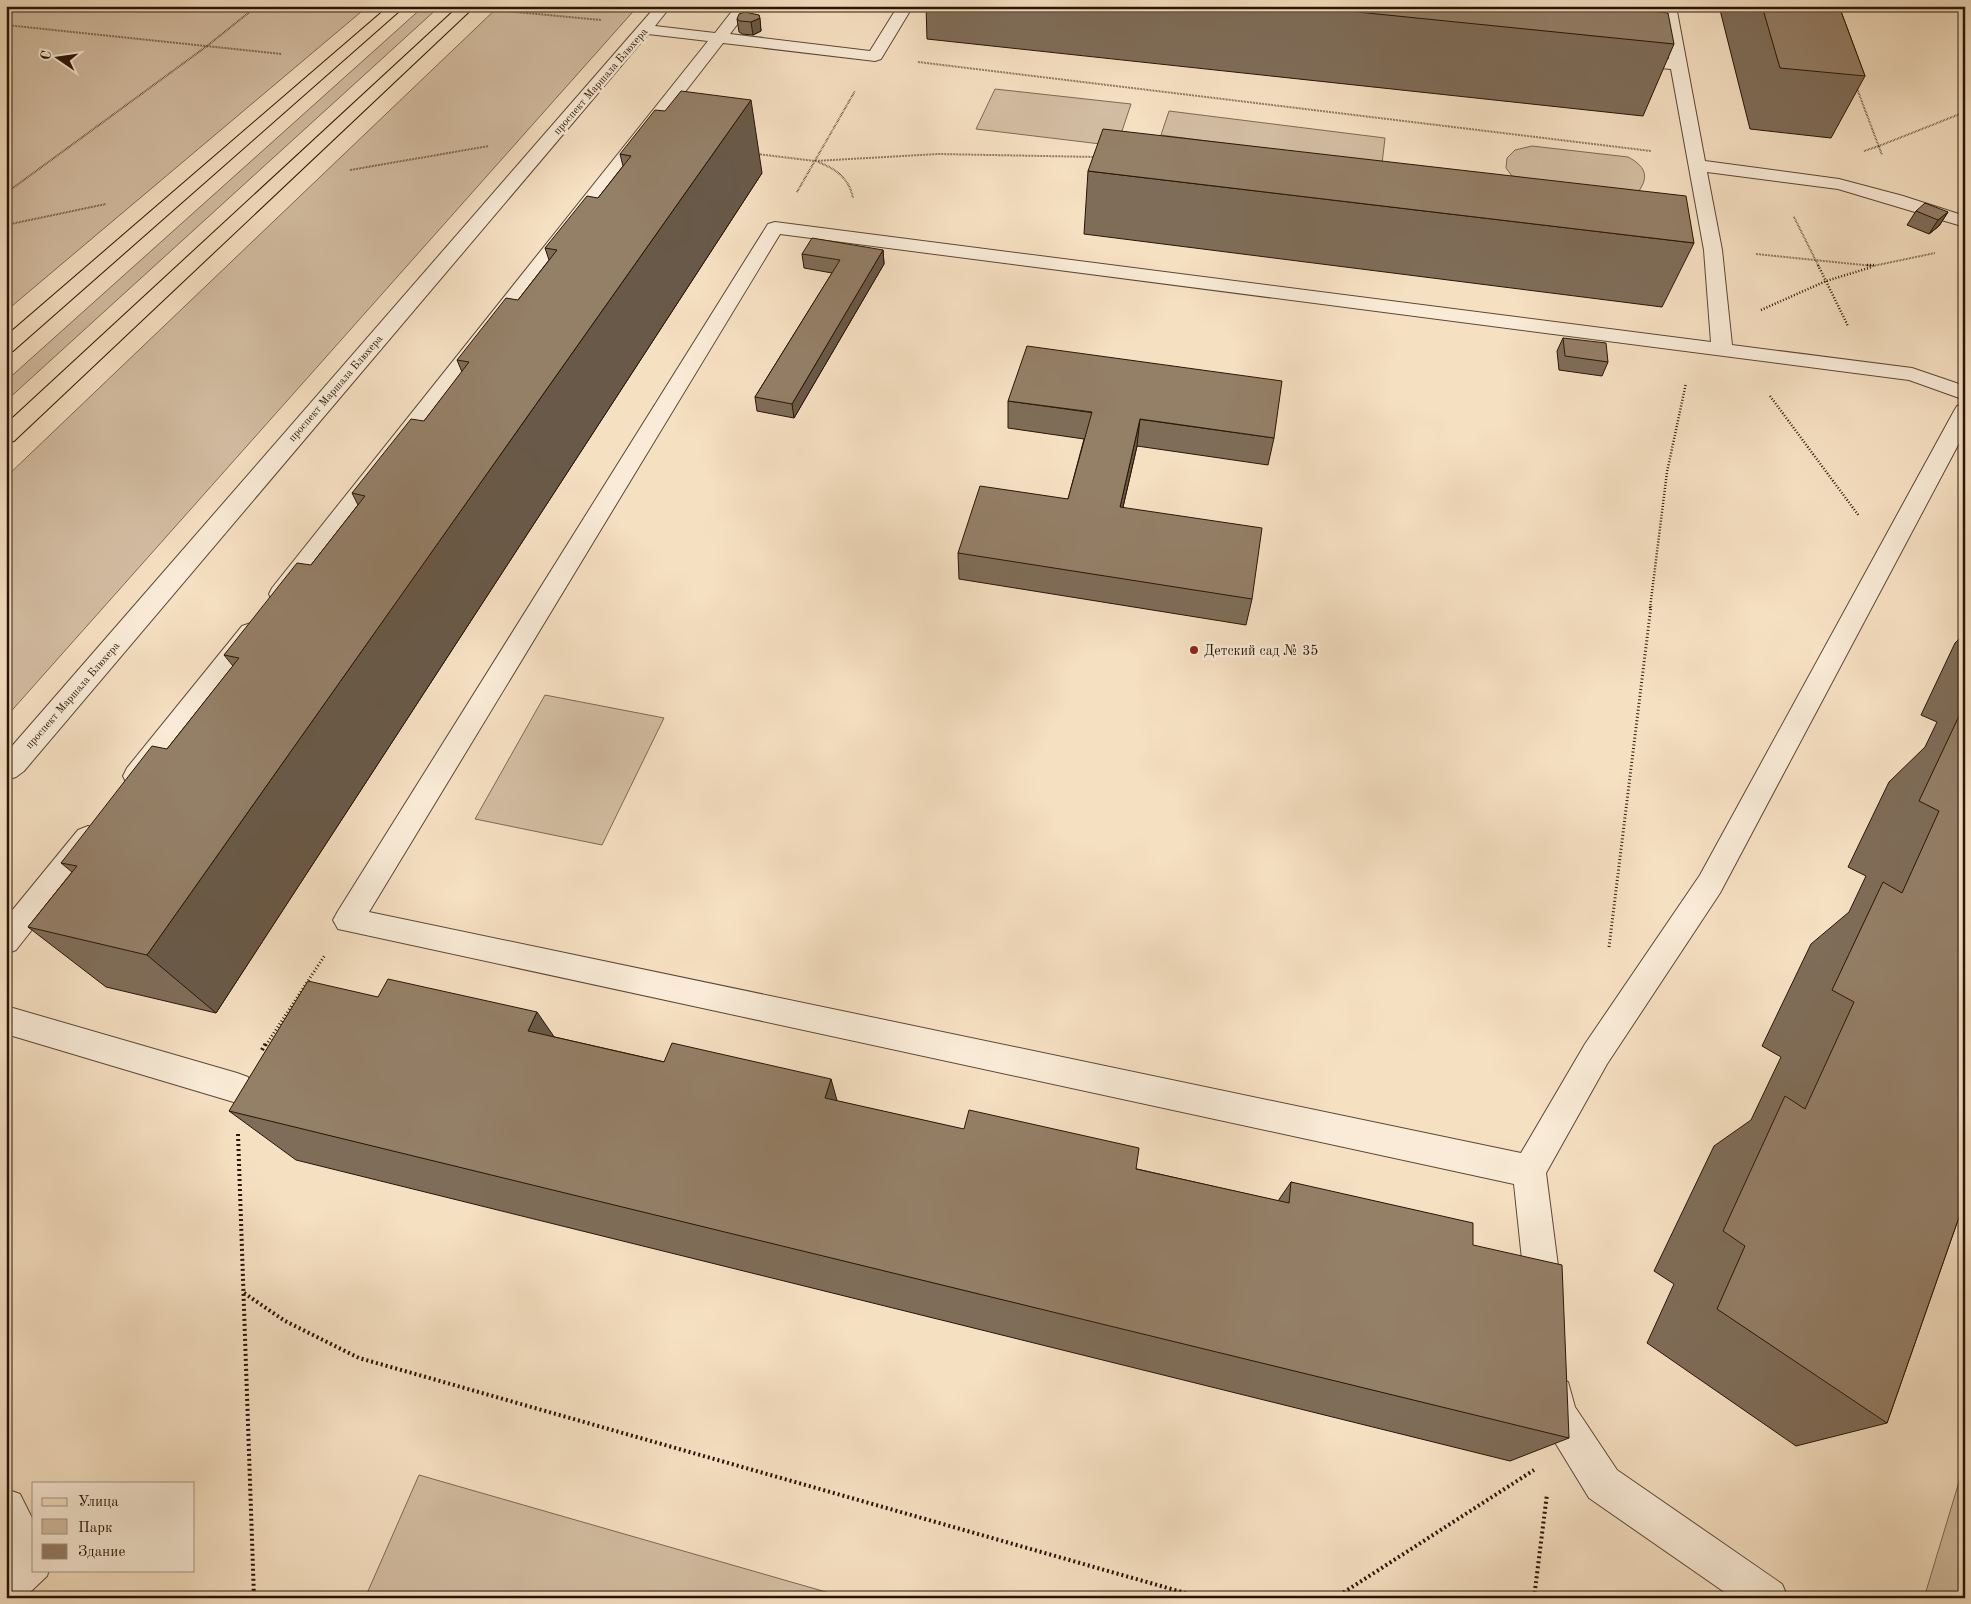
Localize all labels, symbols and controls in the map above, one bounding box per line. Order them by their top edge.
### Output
street label: проспект Маршала Блюхера [552,26,651,137]
north arrow [32,32,82,82]
text: С [38,49,54,61]
street label: проспект Маршала Блюхера [287,333,386,444]
street label: проспект Маршала Блюхера [24,640,123,751]
marker: Детский сад № 35 [1188,644,1200,656]
place label: Детский сад № 35 [1204,644,1318,658]
legend [32,1482,195,1572]
text: Улица [78,1495,119,1510]
text: Парк [78,1521,113,1536]
text: Здание [78,1545,125,1560]

